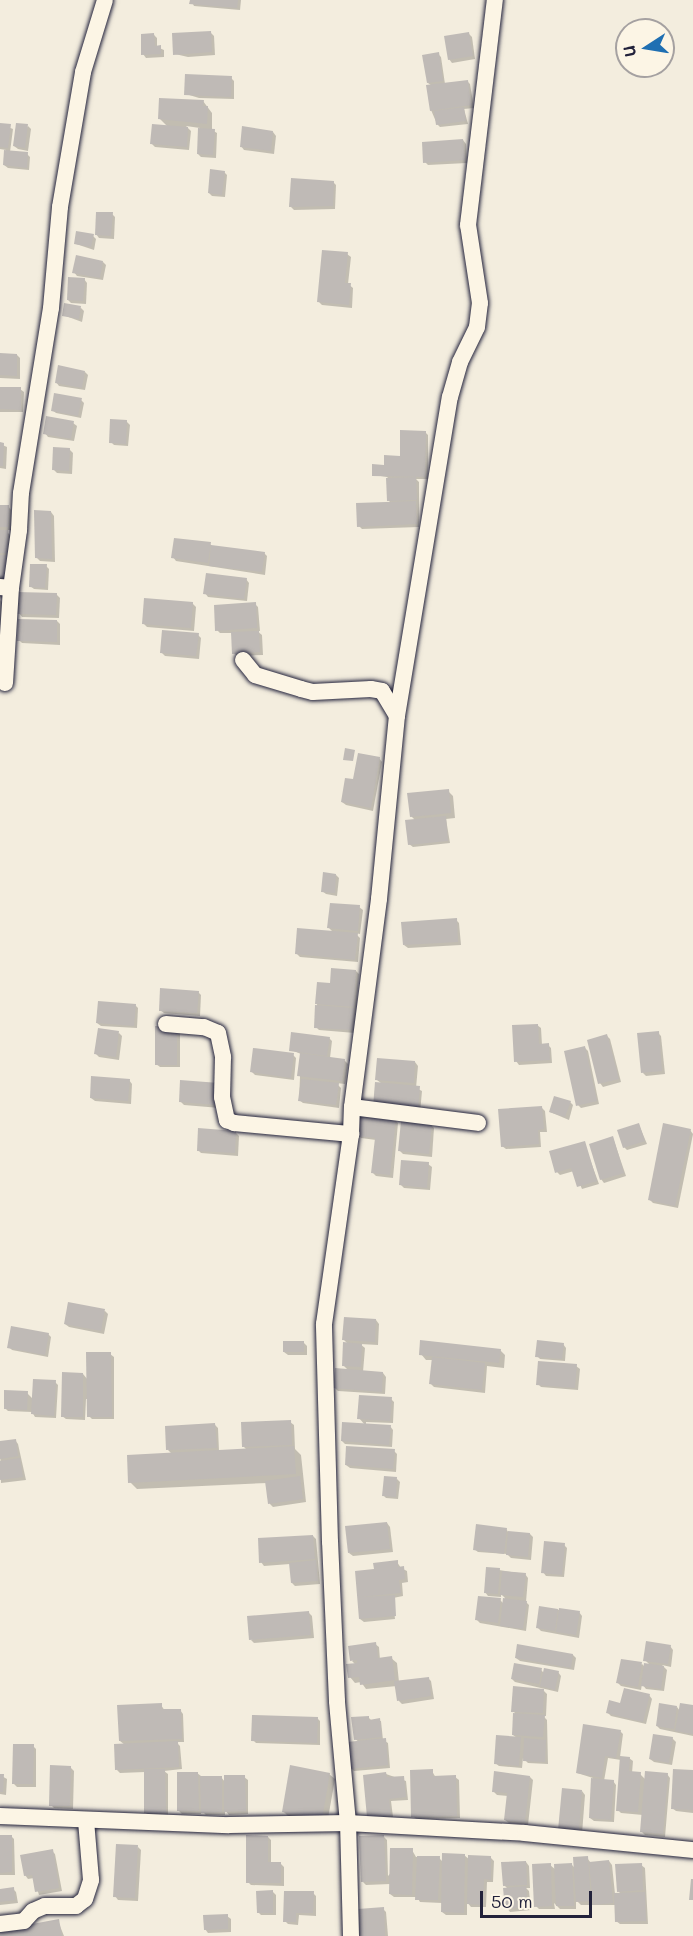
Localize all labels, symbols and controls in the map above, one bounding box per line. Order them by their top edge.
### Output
north arrow [615,18,675,78]
text: U [617,44,640,59]
scale bar [483,1879,596,1917]
text: 50 m [491,1889,533,1913]

